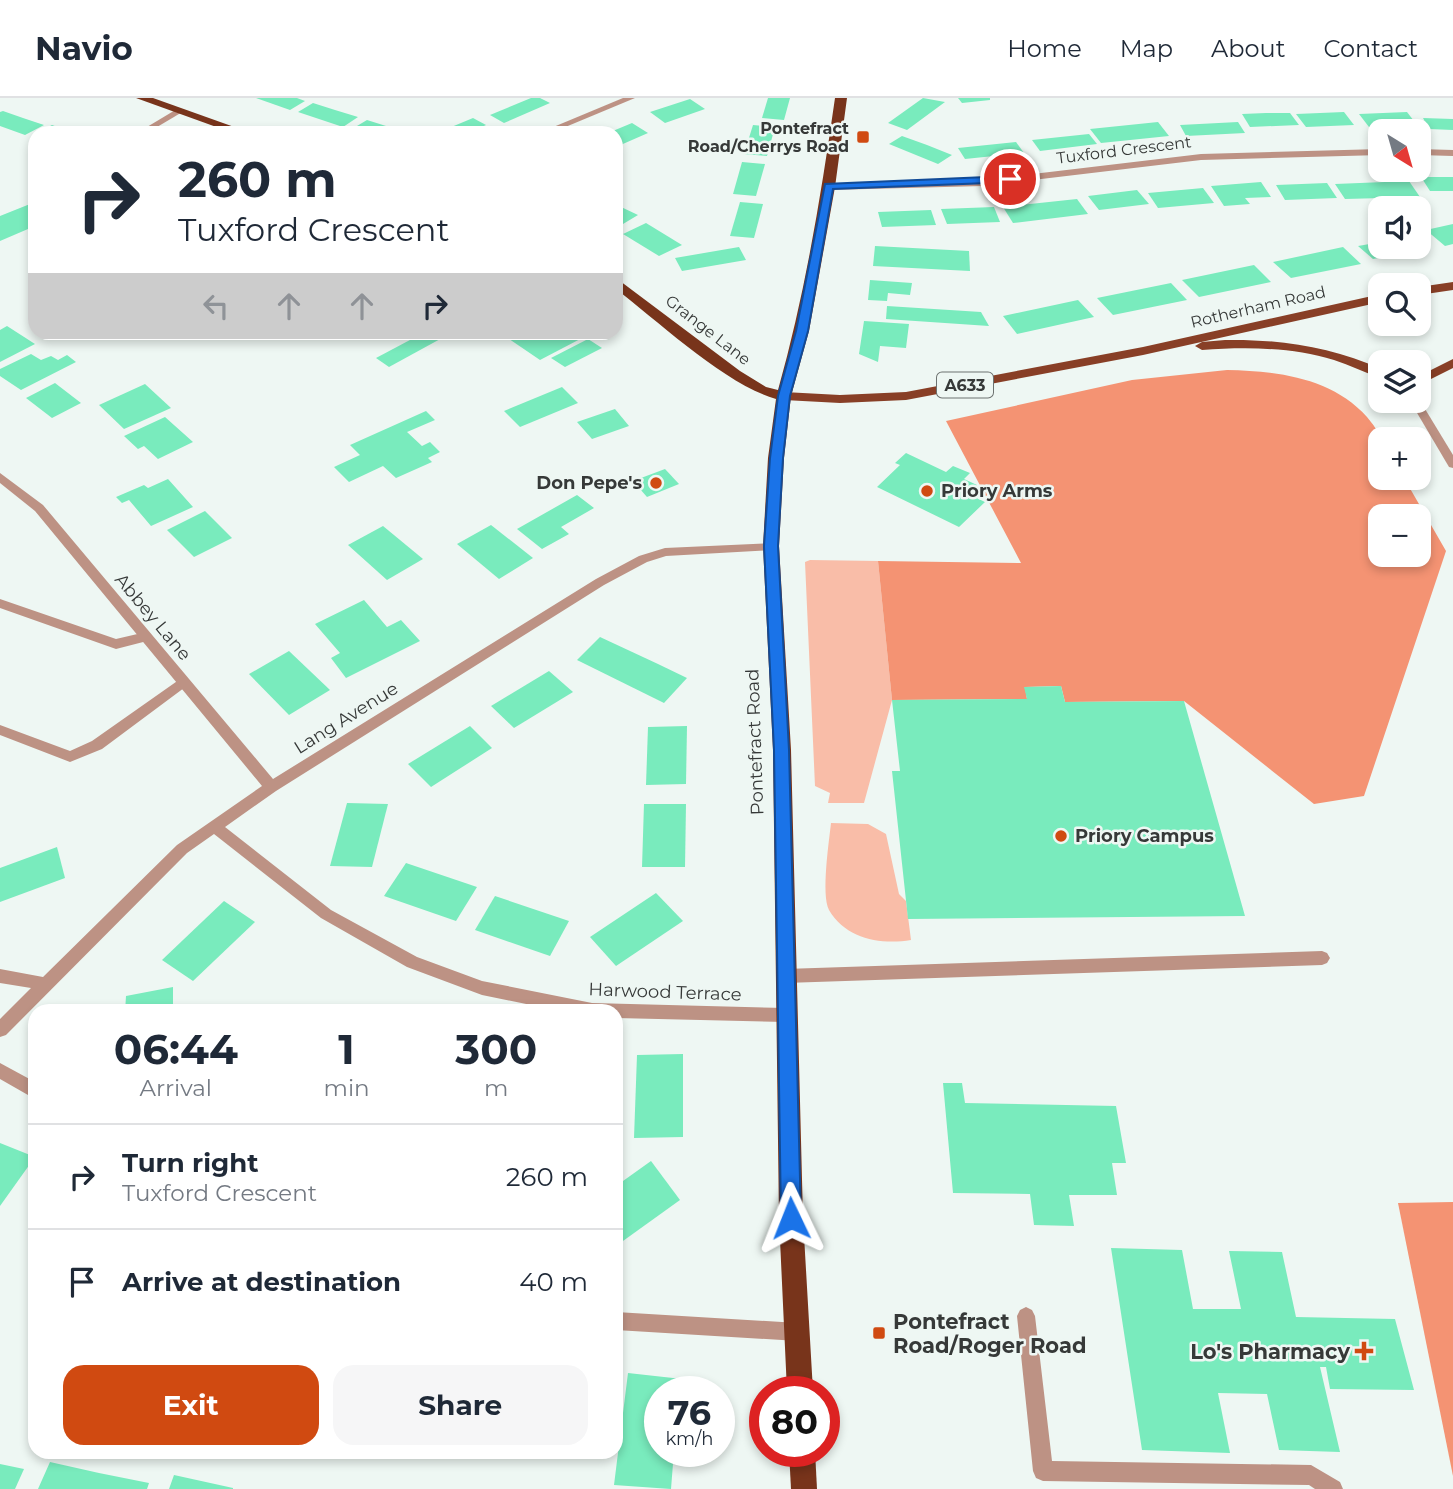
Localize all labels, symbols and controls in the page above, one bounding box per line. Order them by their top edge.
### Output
text: Navio [35,28,133,68]
text: Home [1007,34,1082,63]
text: Map [1120,34,1173,63]
text: About [1211,34,1285,63]
text: Contact [1323,34,1418,63]
place label: Pontefract Road/Cherrys Road [688,119,849,156]
north arrow [1368,119,1432,182]
map controls [1368,119,1431,567]
marker: Pontefract Road/Cherrys Road [855,129,871,145]
street label: Tuxford Crescent [1055,132,1193,168]
pin [980,149,1040,209]
text: 260 m [178,150,337,209]
icon: right [63,154,154,245]
icon: arrive [991,160,1029,198]
button: sound [1368,196,1431,259]
text: Tuxford Crescent [178,210,449,249]
button: search [1368,273,1431,336]
street label: Rotherham Road [1189,282,1327,332]
icon: left [197,287,235,325]
icon: ahead [270,287,308,325]
icon: ahead [343,287,381,325]
icon: right [416,287,454,325]
street label: Grange Lane [662,291,754,369]
button: layers [1368,350,1431,413]
road number: A633 [937,372,993,398]
button: + [1368,427,1431,490]
place label: Don Pepe's [536,472,642,494]
marker: Don Pepe's [648,475,664,491]
place label: Priory Arms [941,480,1053,502]
marker: Priory Arms [919,483,935,499]
button: − [1368,504,1431,567]
street label: Abbey Lane [110,569,196,665]
street label: Pontefract Road [741,668,769,816]
street label: Lang Avenue [290,677,402,759]
place label: Priory Campus [1075,825,1214,847]
marker: Priory Campus [1053,828,1069,844]
street label: Harwood Terrace [588,978,742,1006]
text: 06:44 [114,1023,238,1075]
text: 1 [338,1023,355,1075]
text: 300 [455,1023,537,1075]
text: Arrival [139,1074,212,1102]
text: min [324,1074,370,1102]
text: m [484,1074,509,1102]
text: Turn right [122,1147,258,1179]
icon: right [63,1158,101,1196]
text: 260 m [506,1161,588,1193]
text: Tuxford Crescent [122,1179,317,1207]
position arrow [754,1181,828,1255]
icon: arrive [63,1263,101,1301]
text: Arrive at destination [122,1266,401,1298]
text: 40 m [519,1266,588,1298]
place label: Pontefract Road/Roger Road [893,1309,1087,1358]
marker: Pontefract Road/Roger Road [871,1325,887,1341]
place label: Lo's Pharmacy [1190,1339,1350,1364]
marker: Lo's Pharmacy [1356,1343,1372,1359]
button: Exit [63,1365,319,1445]
button: Share [333,1365,588,1445]
speed limit sign: 80 [749,1376,840,1467]
text: 76 [668,1391,711,1434]
text: km/h [665,1428,714,1450]

